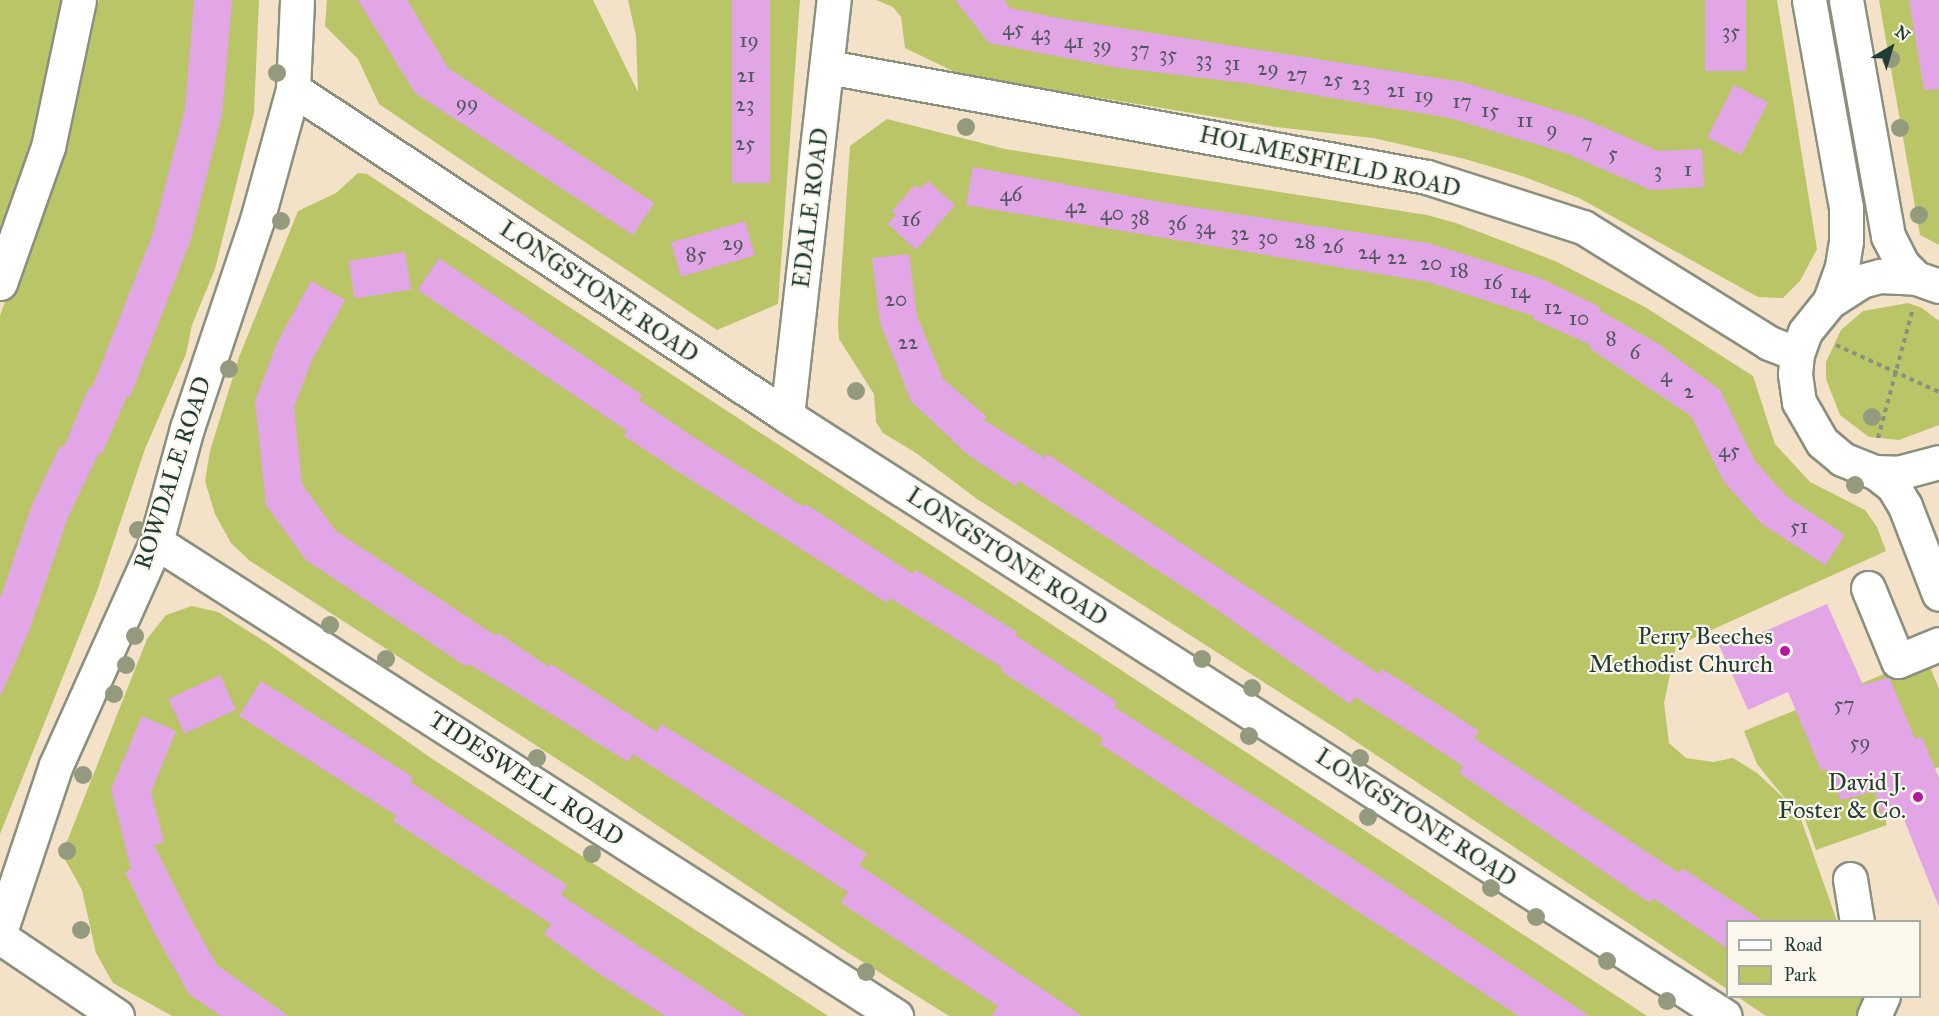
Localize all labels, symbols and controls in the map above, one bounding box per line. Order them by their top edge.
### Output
house number: 45 [1002,15,1024,41]
house number: 35 [1722,18,1740,44]
north arrow [1861,18,1921,78]
house number: 43 [1031,20,1051,46]
text: N [1891,22,1914,45]
house number: 19 [739,27,759,53]
house number: 41 [1064,28,1084,54]
house number: 39 [1092,32,1112,58]
house number: 37 [1130,36,1150,62]
house number: 35 [1159,41,1177,67]
house number: 33 [1196,46,1212,72]
house number: 31 [1224,50,1240,76]
house number: 29 [1257,55,1279,81]
house number: 27 [1286,61,1308,87]
house number: 21 [737,62,755,88]
house number: 25 [1323,66,1343,92]
house number: 23 [1352,70,1370,96]
house number: 21 [1387,77,1405,103]
house number: 19 [1414,82,1434,108]
house number: 17 [1452,88,1472,114]
house number: 99 [456,90,478,116]
house number: 23 [736,91,754,117]
house number: 15 [1481,97,1499,123]
house number: 11 [1517,107,1533,133]
house number: 9 [1546,116,1558,142]
street label: HOLMESFIELD ROAD [1197,120,1463,204]
street label: EDALE ROAD [787,126,835,290]
house number: 7 [1581,128,1593,154]
house number: 25 [735,130,755,156]
house number: 5 [1608,140,1618,166]
house number: 1 [1684,156,1692,182]
house number: 3 [1654,157,1662,183]
house number: 46 [1000,181,1022,207]
house number: 42 [1065,193,1087,219]
house number: 40 [1100,200,1124,226]
house number: 38 [1130,204,1150,230]
house number: 16 [901,206,921,232]
house number: 36 [1167,210,1187,236]
house number: 34 [1195,214,1215,240]
street label: LONGSTONE ROAD [494,215,704,369]
house number: 32 [1231,220,1249,246]
house number: 30 [1258,224,1278,250]
house number: 28 [1294,228,1316,254]
house number: 29 [722,230,744,256]
house number: 26 [1322,233,1344,259]
house number: 24 [1358,239,1380,265]
house number: 85 [686,241,706,267]
house number: 22 [1387,244,1407,270]
house number: 20 [1420,250,1442,276]
house number: 18 [1449,257,1469,283]
house number: 16 [1483,269,1503,295]
house number: 14 [1510,278,1530,304]
house number: 20 [885,286,907,312]
house number: 12 [1544,294,1562,320]
house number: 10 [1569,305,1589,331]
house number: 8 [1605,325,1617,351]
house number: 22 [898,329,918,355]
house number: 6 [1630,339,1640,365]
house number: 4 [1660,362,1672,388]
street label: ROWDALE ROAD [128,373,218,573]
house number: 2 [1684,378,1694,404]
house number: 45 [1718,437,1740,463]
street label: LONGSTONE ROAD [901,481,1113,633]
house number: 51 [1790,513,1808,539]
place label: Perry Beeches Methodist Church [1589,623,1773,679]
marker: Perry Beeches Methodist Church [1778,644,1792,658]
house number: 57 [1834,691,1854,717]
street label: TIDESWELL ROAD [423,705,629,853]
house number: 59 [1849,729,1871,755]
street label: LONGSTONE ROAD [1310,742,1522,894]
place label: David J. Foster & Co. [1778,769,1906,825]
marker: David J. Foster & Co. [1911,790,1925,804]
legend [1726,920,1921,998]
text: Road [1784,934,1822,956]
text: Park [1784,964,1817,986]

